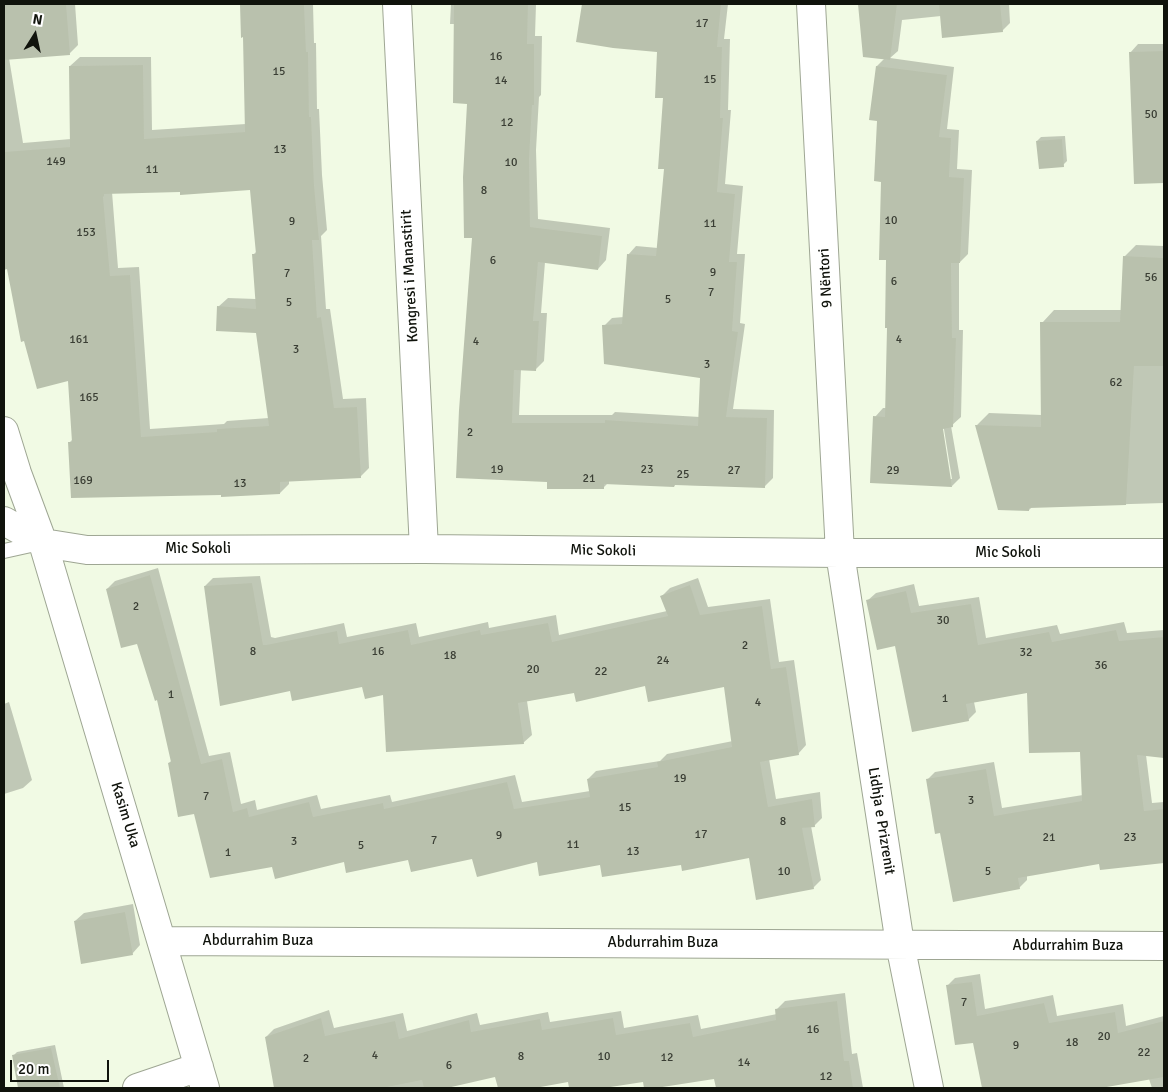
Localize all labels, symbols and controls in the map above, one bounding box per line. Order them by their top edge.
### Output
north arrow [10,10,60,60]
text: N [31,11,44,29]
house number: 17 [696,17,708,31]
house number: 16 [490,50,502,64]
house number: 15 [273,65,285,79]
house number: 15 [704,73,716,87]
house number: 14 [495,74,507,88]
house number: 50 [1145,108,1157,122]
house number: 12 [501,116,513,130]
house number: 13 [274,143,286,157]
house number: 149 [46,155,66,169]
house number: 10 [505,156,517,170]
house number: 11 [146,163,158,177]
house number: 8 [481,184,487,198]
street label: Kongresi i Manastirit [398,209,422,343]
house number: 10 [885,214,897,228]
house number: 9 [289,215,295,229]
house number: 11 [704,217,716,231]
house number: 153 [76,226,96,240]
street label: 9 Nëntori [815,248,837,308]
house number: 6 [490,254,496,268]
house number: 9 [710,266,716,280]
house number: 7 [284,267,290,281]
house number: 56 [1145,271,1157,285]
house number: 6 [891,275,897,289]
house number: 7 [708,286,714,300]
house number: 5 [665,293,671,307]
house number: 5 [286,296,292,310]
house number: 161 [69,333,89,347]
house number: 4 [896,333,902,347]
house number: 4 [473,335,479,349]
house number: 3 [293,343,299,357]
house number: 3 [704,358,710,372]
house number: 62 [1110,376,1122,390]
house number: 165 [79,391,99,405]
house number: 2 [467,426,473,440]
house number: 19 [491,463,503,477]
house number: 23 [641,463,653,477]
house number: 27 [728,464,740,478]
house number: 29 [887,464,899,478]
house number: 25 [677,468,689,482]
house number: 21 [583,472,595,486]
house number: 169 [73,474,93,488]
house number: 13 [234,477,246,491]
street label: Mic Sokoli [165,540,231,558]
street label: Mic Sokoli [570,541,636,561]
street label: Mic Sokoli [975,544,1041,562]
house number: 2 [133,600,139,614]
house number: 30 [937,614,949,628]
house number: 2 [742,639,748,653]
house number: 8 [250,645,256,659]
house number: 16 [372,645,384,659]
house number: 32 [1020,646,1032,660]
house number: 18 [444,649,456,663]
house number: 24 [657,654,669,668]
house number: 36 [1095,659,1107,673]
house number: 20 [527,663,539,677]
house number: 22 [595,665,607,679]
house number: 1 [168,688,174,702]
house number: 1 [942,692,948,706]
house number: 4 [755,696,761,710]
street label: Lidhja e Prizrenit [864,766,898,876]
house number: 19 [674,772,686,786]
street label: Kasim Uka [107,780,143,850]
house number: 7 [203,790,209,804]
house number: 3 [968,794,974,808]
house number: 15 [619,801,631,815]
house number: 8 [780,815,786,829]
house number: 17 [695,828,707,842]
house number: 9 [496,829,502,843]
house number: 21 [1043,831,1055,845]
house number: 23 [1124,831,1136,845]
house number: 7 [431,834,437,848]
house number: 3 [291,835,297,849]
house number: 11 [567,838,579,852]
house number: 5 [358,839,364,853]
house number: 13 [627,845,639,859]
house number: 1 [225,846,231,860]
house number: 10 [778,865,790,879]
house number: 5 [985,865,991,879]
street label: Abdurrahim Buza [203,932,313,950]
street label: Abdurrahim Buza [608,934,718,952]
street label: Abdurrahim Buza [1013,937,1123,955]
house number: 7 [961,996,967,1010]
house number: 16 [807,1023,819,1037]
house number: 20 [1098,1030,1110,1044]
house number: 18 [1066,1036,1078,1050]
house number: 9 [1013,1039,1019,1053]
house number: 22 [1138,1046,1150,1060]
house number: 4 [372,1049,378,1063]
scale bar [12,1050,111,1082]
house number: 8 [518,1050,524,1064]
house number: 10 [598,1050,610,1064]
house number: 12 [661,1051,673,1065]
house number: 2 [303,1052,309,1066]
house number: 14 [738,1056,750,1070]
house number: 6 [446,1059,452,1073]
text: 20 m [18,1060,49,1078]
house number: 12 [820,1070,832,1084]

